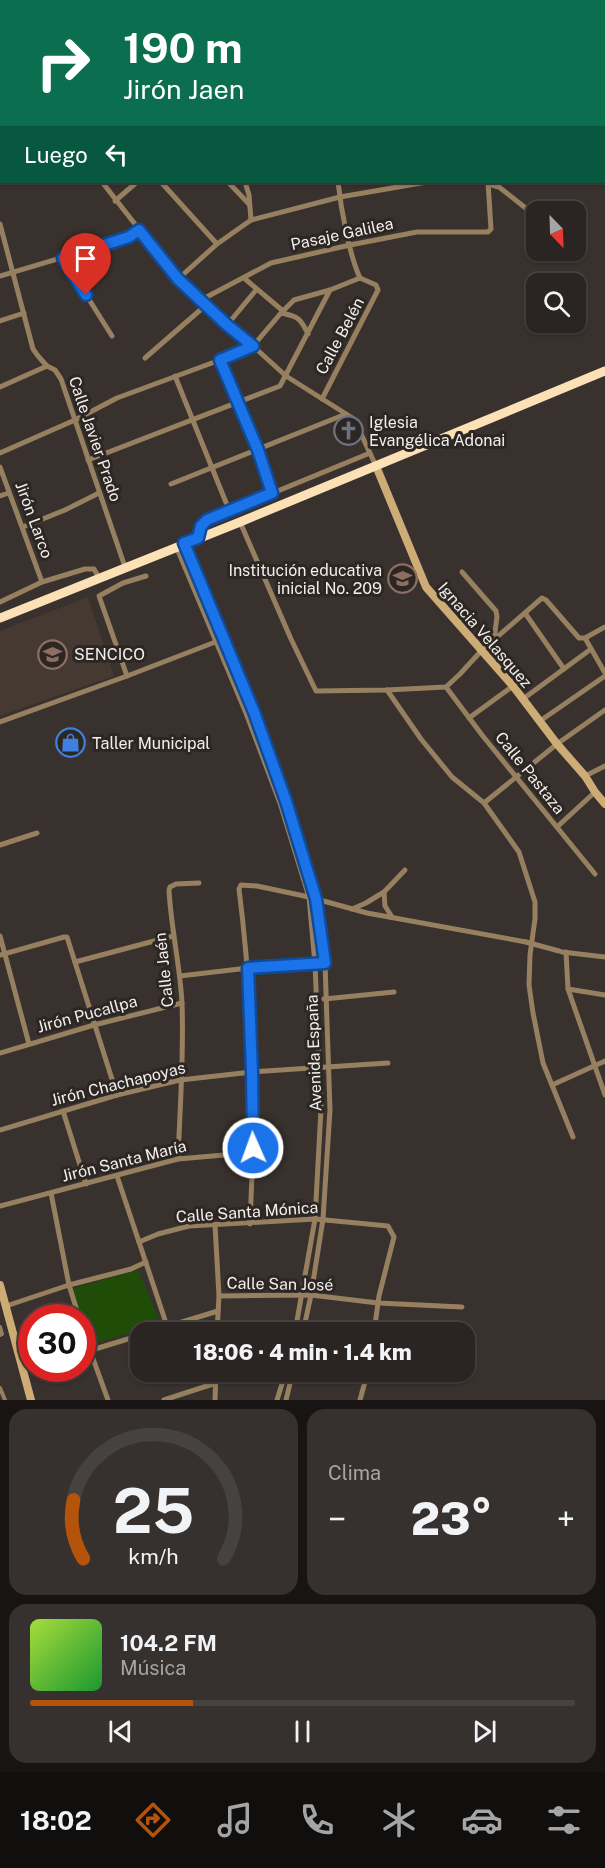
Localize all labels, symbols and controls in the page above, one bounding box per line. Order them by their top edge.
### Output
text: 190 m [123,23,243,72]
icon: right [24,24,102,102]
text: Jirón Jaen [123,73,244,105]
icon: left [100,138,133,171]
text: Luego [24,142,88,168]
north arrow [526,201,586,261]
map controls [526,201,586,333]
street label: Pasaje Galilea [289,214,395,254]
pin [60,233,111,295]
icon: arrive [69,242,102,275]
button: search [526,273,586,333]
street label: Calle Belén [312,294,368,378]
street label: Calle Javier Prado [65,374,125,504]
place label: Iglesia Evangélica Adonai [369,413,505,450]
church icon: Iglesia Evangélica Adonai [332,415,364,447]
street label: Jirón Larco [11,479,57,561]
place label: Institución educativa inicial No. 209 [228,561,382,598]
school or university icon: Institución educativa inicial No. 209 [387,563,419,595]
street label: Ignacia Velasquez [434,578,536,692]
school or university icon: SENCICO [37,638,69,670]
place label: SENCICO [74,645,145,664]
shop icon: Taller Municipal [55,727,87,759]
street label: Calle Pastaza [491,728,569,818]
place label: Taller Municipal [92,734,210,753]
street label: Calle Jaén [151,932,177,1008]
street label: Jirón Pucallpa [35,991,139,1037]
street label: Avenida España [302,994,326,1112]
street label: Jirón Chachapoyas [49,1058,187,1110]
position arrow [221,1116,285,1180]
street label: Jirón Santa María [60,1136,188,1186]
street label: Calle Santa Mónica [175,1198,319,1226]
street label: Calle San José [227,1274,333,1294]
speed limit sign: 30 [18,1304,96,1382]
text: 18:06 · 4 min · 1.4 km [193,1339,412,1365]
text: Clima [328,1461,381,1485]
text: 25 [113,1474,194,1547]
text: 23° [411,1492,492,1545]
text: − [328,1500,346,1538]
text: + [557,1500,575,1538]
text: km/h [128,1544,179,1569]
text: 104.2 FM [120,1630,217,1656]
text: Música [120,1656,186,1680]
icon: previous [104,1715,137,1748]
icon: pause [286,1715,319,1748]
icon: next [468,1715,501,1748]
icon: directions [132,1799,174,1841]
icon: music [214,1799,256,1841]
icon: phone [296,1799,338,1841]
icon: climate [378,1799,420,1841]
icon: car [461,1799,503,1841]
icon: filters [543,1799,585,1841]
text: 18:02 [20,1804,92,1836]

